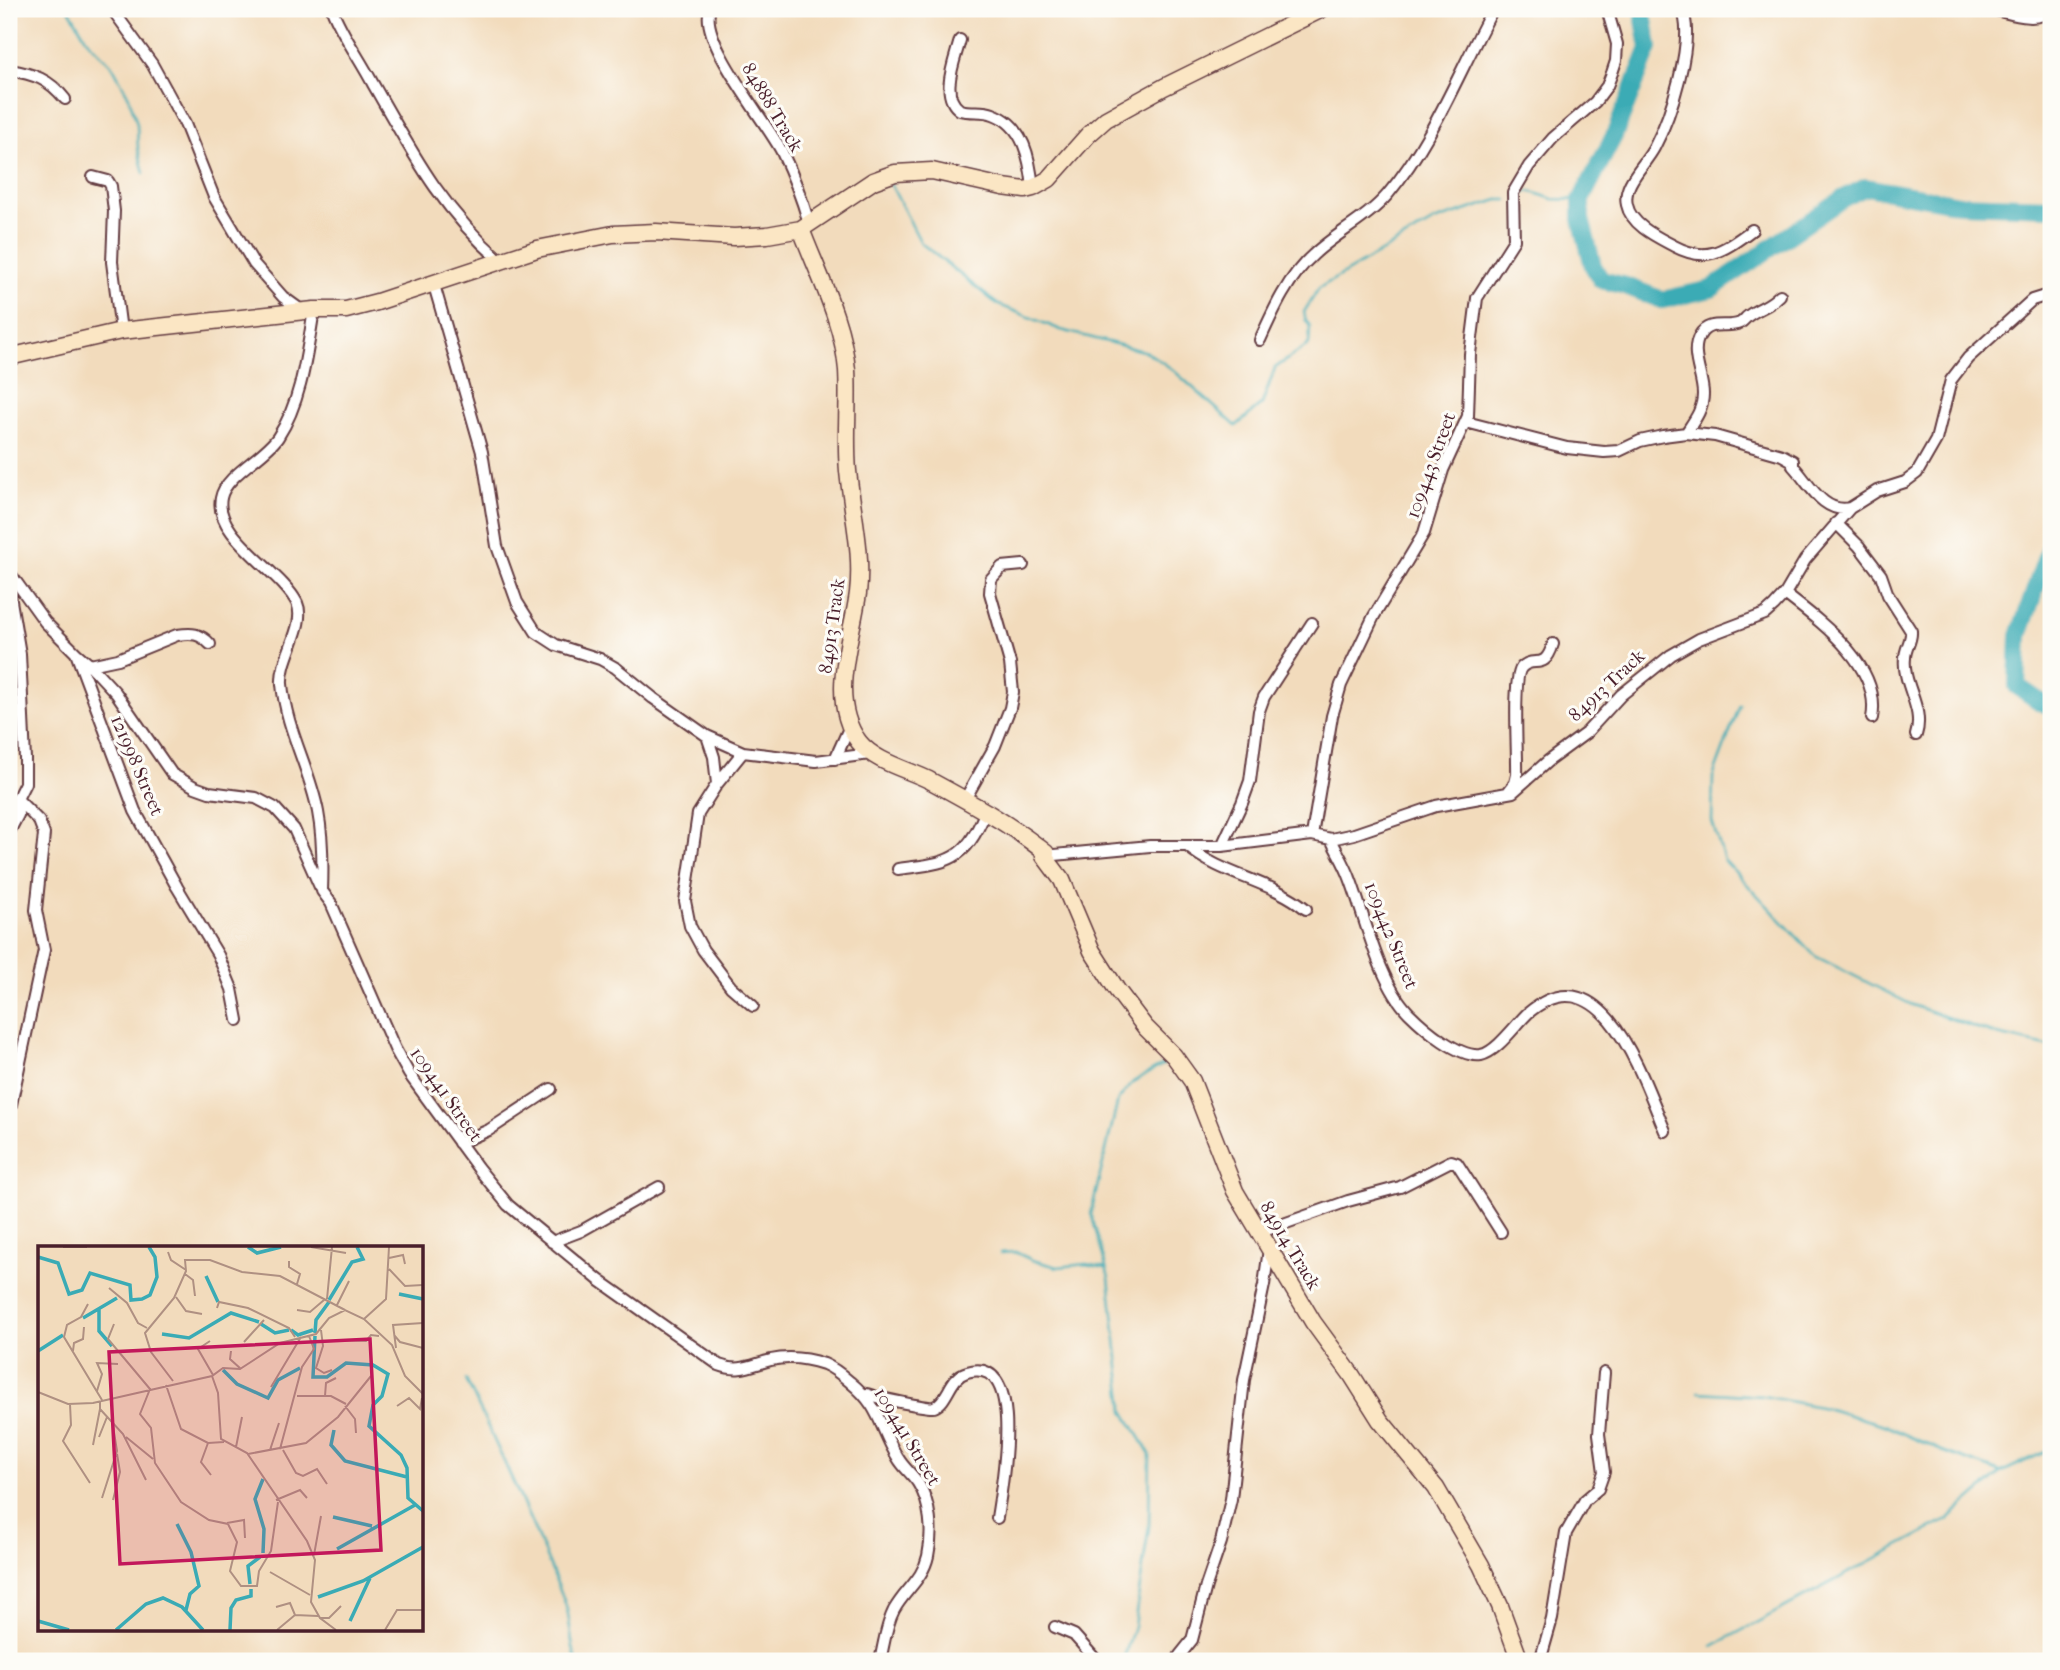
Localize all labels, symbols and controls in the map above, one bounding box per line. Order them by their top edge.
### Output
street label: 84888 Track [737,59,807,156]
street label: 109443 Street [1402,409,1460,521]
street label: 84913 Track [814,577,850,675]
street label: 84913 Track [1564,645,1649,726]
street label: 121998 Street [106,712,168,819]
street label: 109442 Street [1360,879,1423,992]
street label: 109441 Street [405,1043,487,1146]
street label: 84914 Track [1255,1197,1325,1294]
inset map [38,1246,424,1632]
street label: 109441 Street [869,1383,945,1490]

